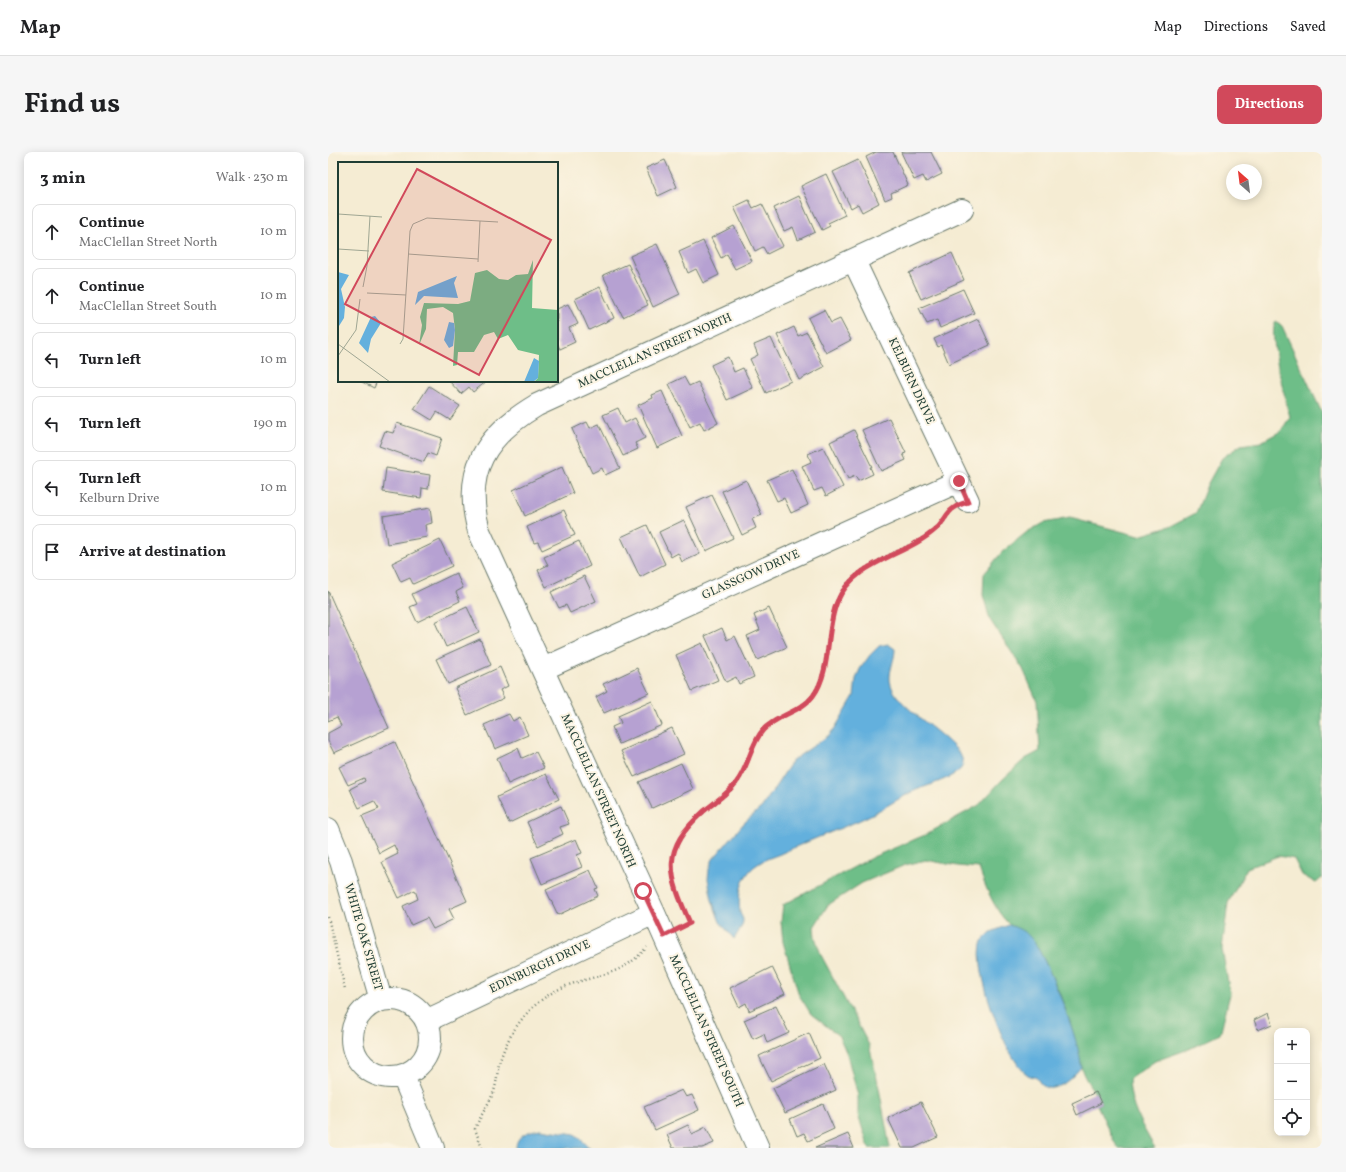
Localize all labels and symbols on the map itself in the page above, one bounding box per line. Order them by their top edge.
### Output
inset map [338,162,558,382]
north arrow [1226,164,1262,200]
street label: MACCLELLAN STREET NORTH [575,310,735,392]
street label: KELBURN DRIVE [884,335,938,427]
route end [950,472,968,490]
street label: GLASSGOW DRIVE [700,546,802,604]
street label: MACCLELLAN STREET NORTH [557,711,639,871]
street label: WHITE OAK STREET [340,881,386,993]
route start [634,882,652,900]
street label: EDINBURGH DRIVE [487,937,593,997]
street label: MACCLELLAN STREET SOUTH [665,952,747,1110]

